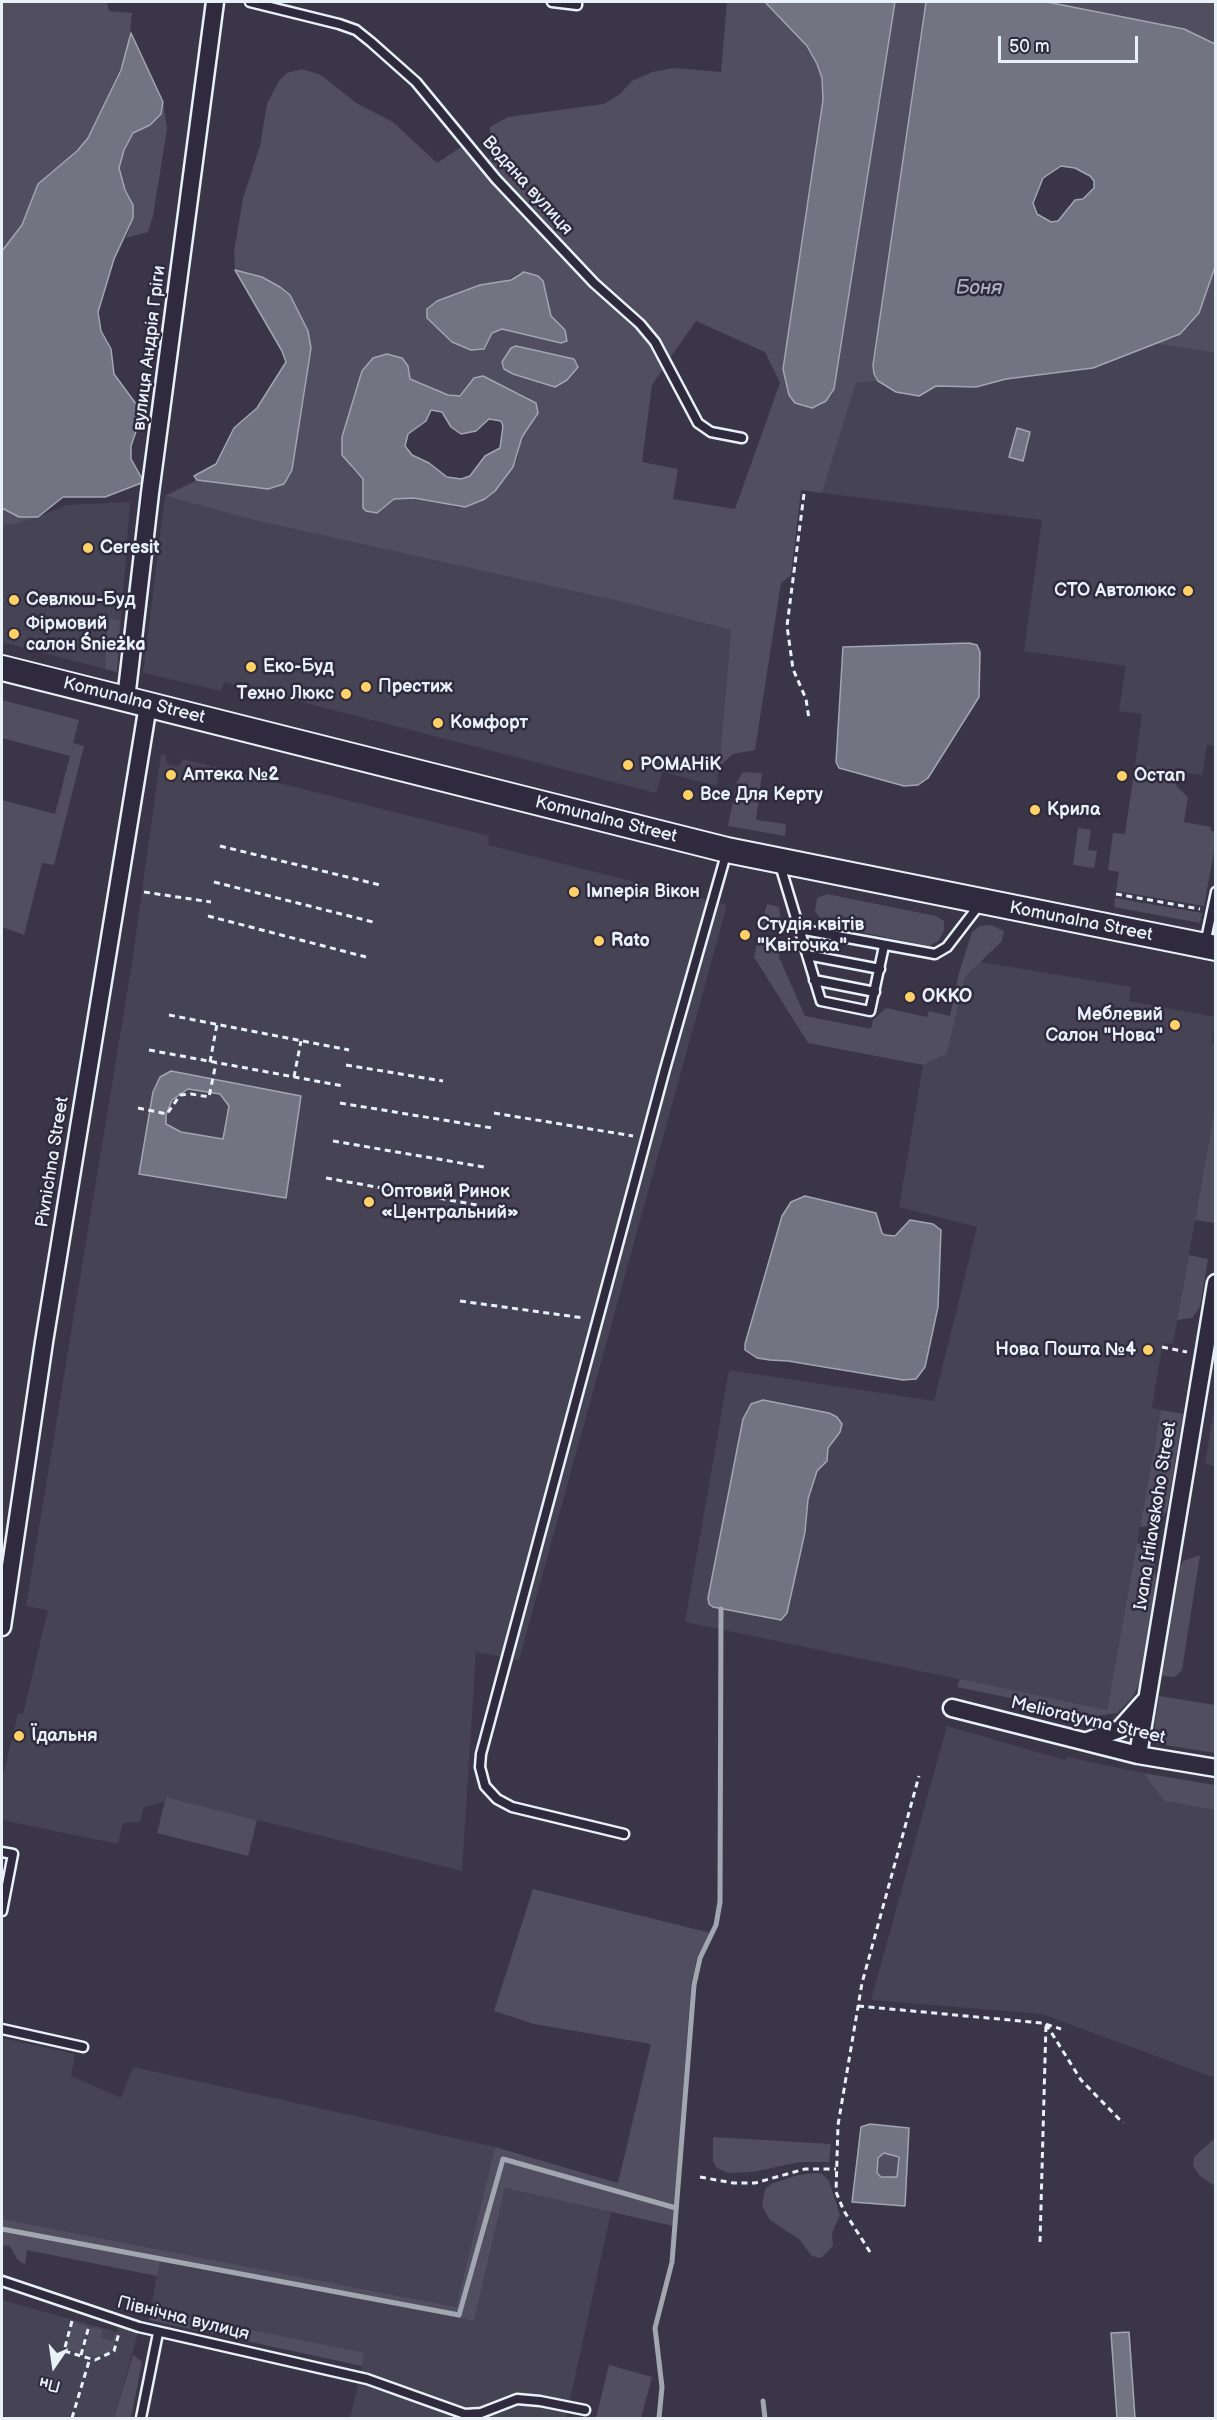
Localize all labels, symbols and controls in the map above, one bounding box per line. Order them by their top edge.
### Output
scale bar [1001,24,1140,62]
text: 50 m [1009,36,1050,57]
street label: Водяна вулиця [477,132,577,240]
street label: вулиця Андрія Гріги [129,264,171,432]
water label: Боня [956,277,1002,301]
place label: Ceresit [100,537,160,559]
marker: Ceresit [81,541,95,555]
place label: СТО Автолюкс [1054,580,1176,602]
marker: СТО Автолюкс [1181,584,1195,598]
place label: Севлюш-Буд [26,589,135,611]
marker: Севлюш-Буд [7,593,21,607]
place label: Фірмовий салон Śnieżka [26,613,145,656]
marker: Фірмовий салон Śnieżka [7,627,21,641]
place label: Еко-Буд [263,656,334,678]
marker: Еко-Буд [244,660,258,674]
street label: Komunalna Street [61,673,207,729]
place label: Престиж [378,676,453,698]
marker: Престиж [359,680,373,694]
place label: Техно Люкс [236,683,334,705]
marker: Техно Люкс [339,687,353,701]
place label: Комфорт [450,712,528,734]
marker: Комфорт [431,716,445,730]
place label: РОМАНіК [640,754,721,776]
marker: РОМАНіК [621,758,635,772]
place label: Аптека №2 [183,764,279,786]
place label: Остап [1134,765,1186,787]
marker: Аптека №2 [164,768,178,782]
marker: Остап [1115,769,1129,783]
place label: Все Для Керту [700,784,823,806]
marker: Все Для Керту [681,788,695,802]
street label: Komunalna Street [533,792,679,848]
place label: Крила [1047,799,1100,821]
marker: Крила [1028,803,1042,817]
place label: Імперія Вікон [586,881,700,903]
marker: Імперія Вікон [567,885,581,899]
street label: Komunalna Street [1008,898,1154,946]
place label: Студія квітів "Квіточка" [757,914,864,956]
marker: Студія квітів "Квіточка" [738,928,752,942]
place label: Rato [611,930,650,952]
marker: Rato [592,934,606,948]
place label: OKKO [922,986,972,1008]
marker: OKKO [903,990,917,1004]
place label: Меблевий Салон "Нова" [1046,1004,1163,1046]
marker: Меблевий Салон "Нова" [1168,1018,1182,1032]
street label: Pivnichna Street [32,1095,74,1229]
place label: Оптовий Ринок «Центральний» [381,1181,519,1224]
marker: Оптовий Ринок «Центральний» [362,1195,376,1209]
place label: Нова Пошта №4 [995,1339,1136,1361]
marker: Нова Пошта №4 [1141,1343,1155,1357]
street label: Ivana Irliavskoho Street [1130,1420,1182,1612]
street label: Melioratyvna Street [1009,1693,1167,1749]
place label: Їдальня [31,1725,98,1747]
marker: Їдальня [12,1729,26,1743]
street label: Північна вулиця [115,2292,251,2346]
north arrow [24,2336,84,2396]
text: Пн [37,2372,62,2396]

